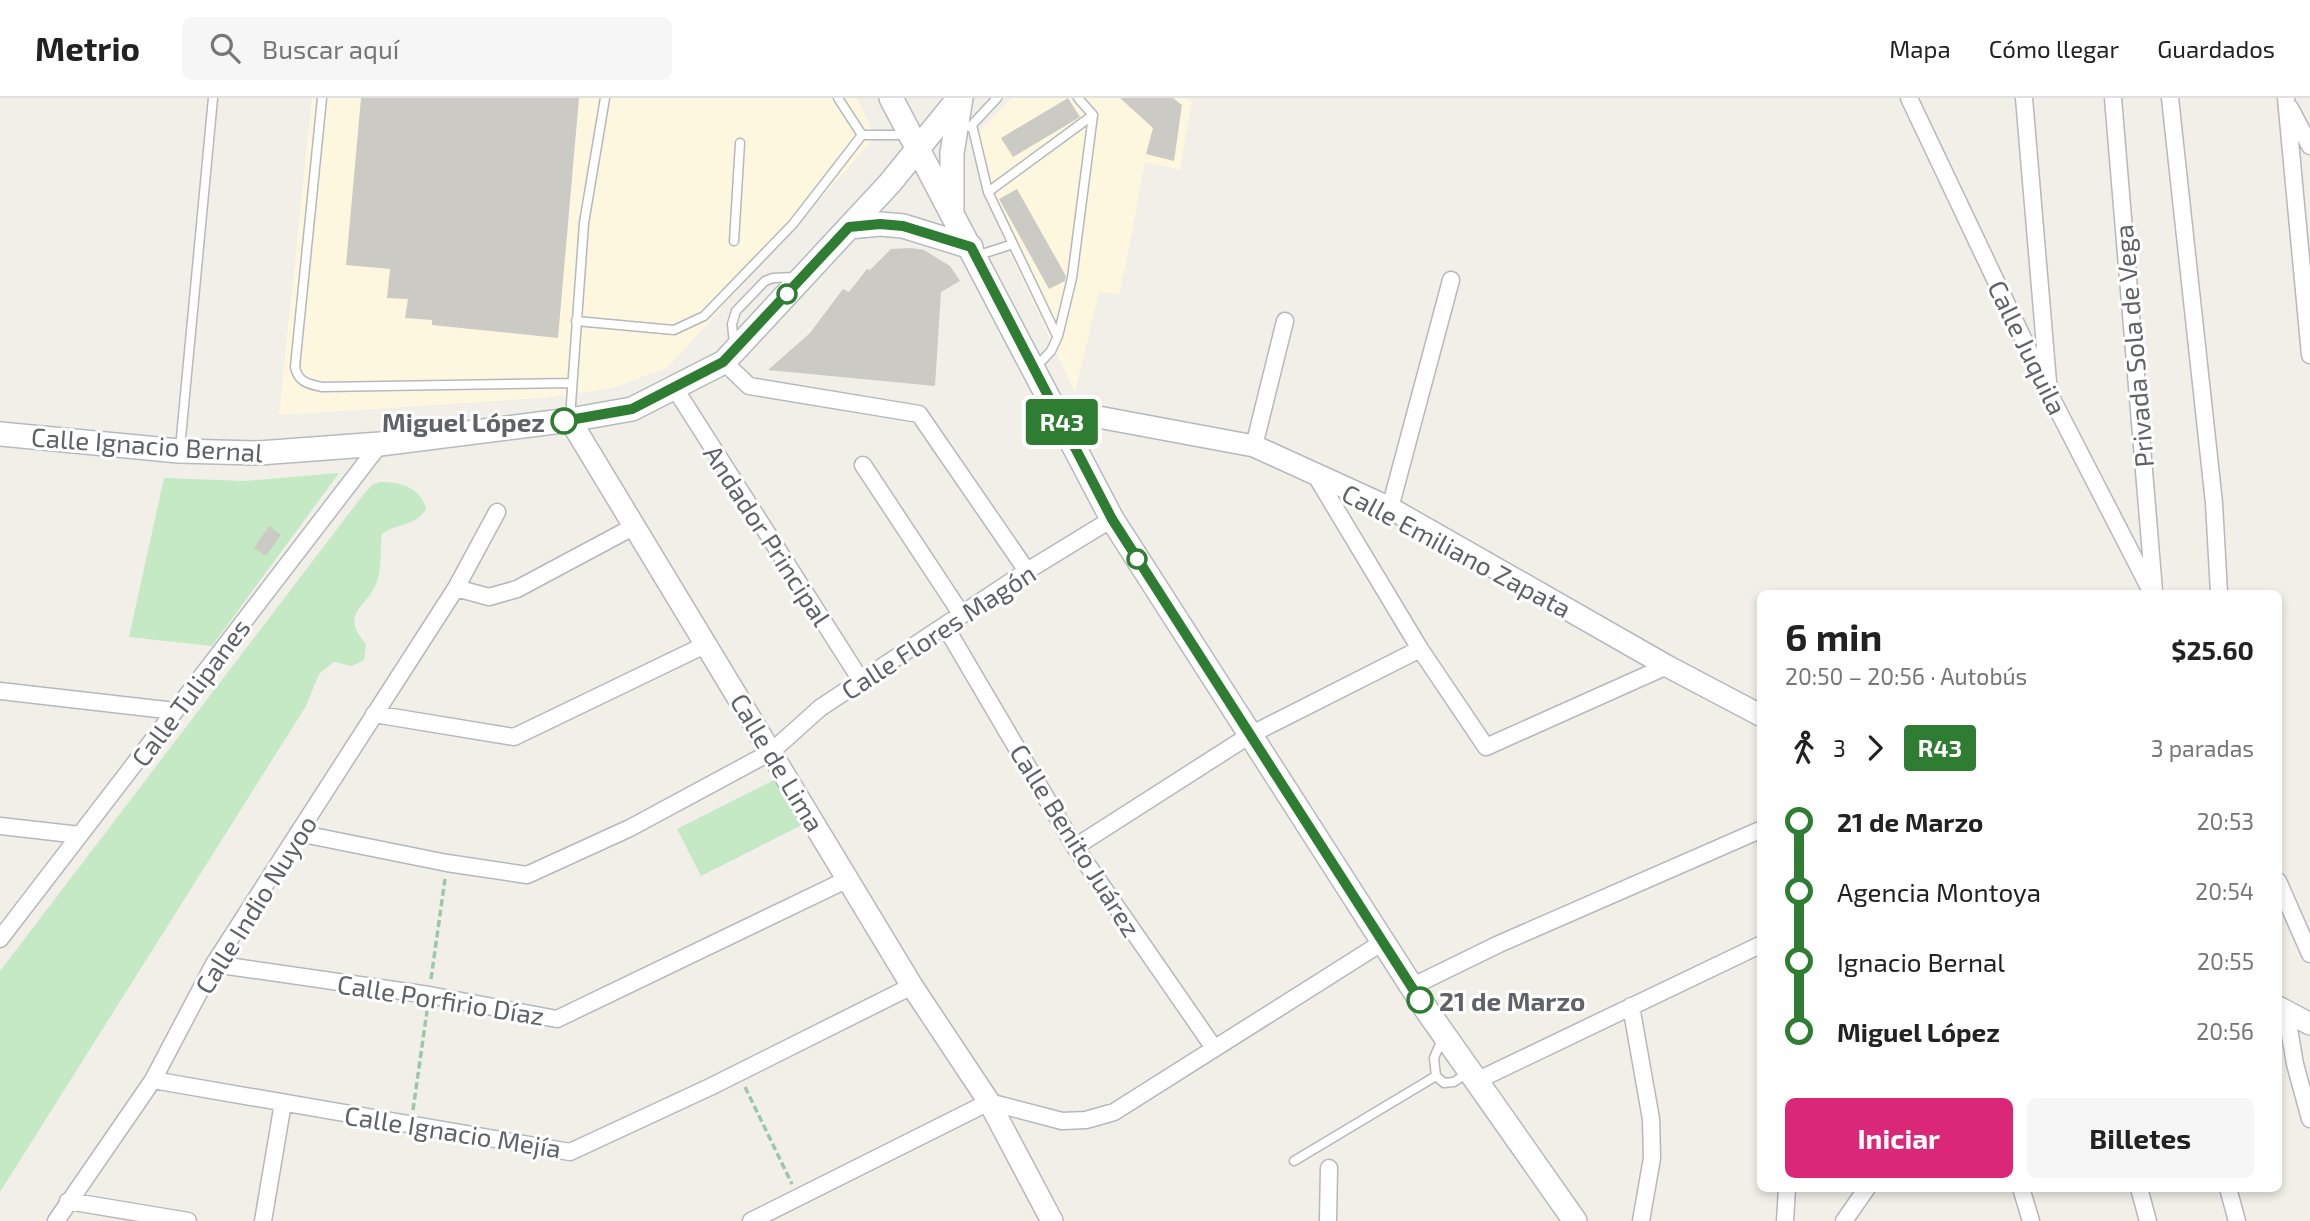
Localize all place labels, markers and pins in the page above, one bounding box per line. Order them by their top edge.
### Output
unlabelled marker [777,284,797,304]
place label: Miguel López [382,406,545,437]
marker: Miguel López [551,408,577,434]
unlabelled marker [1127,549,1147,569]
place label: 21 de Marzo [1439,985,1585,1016]
marker: 21 de Marzo [1407,987,1433,1013]

